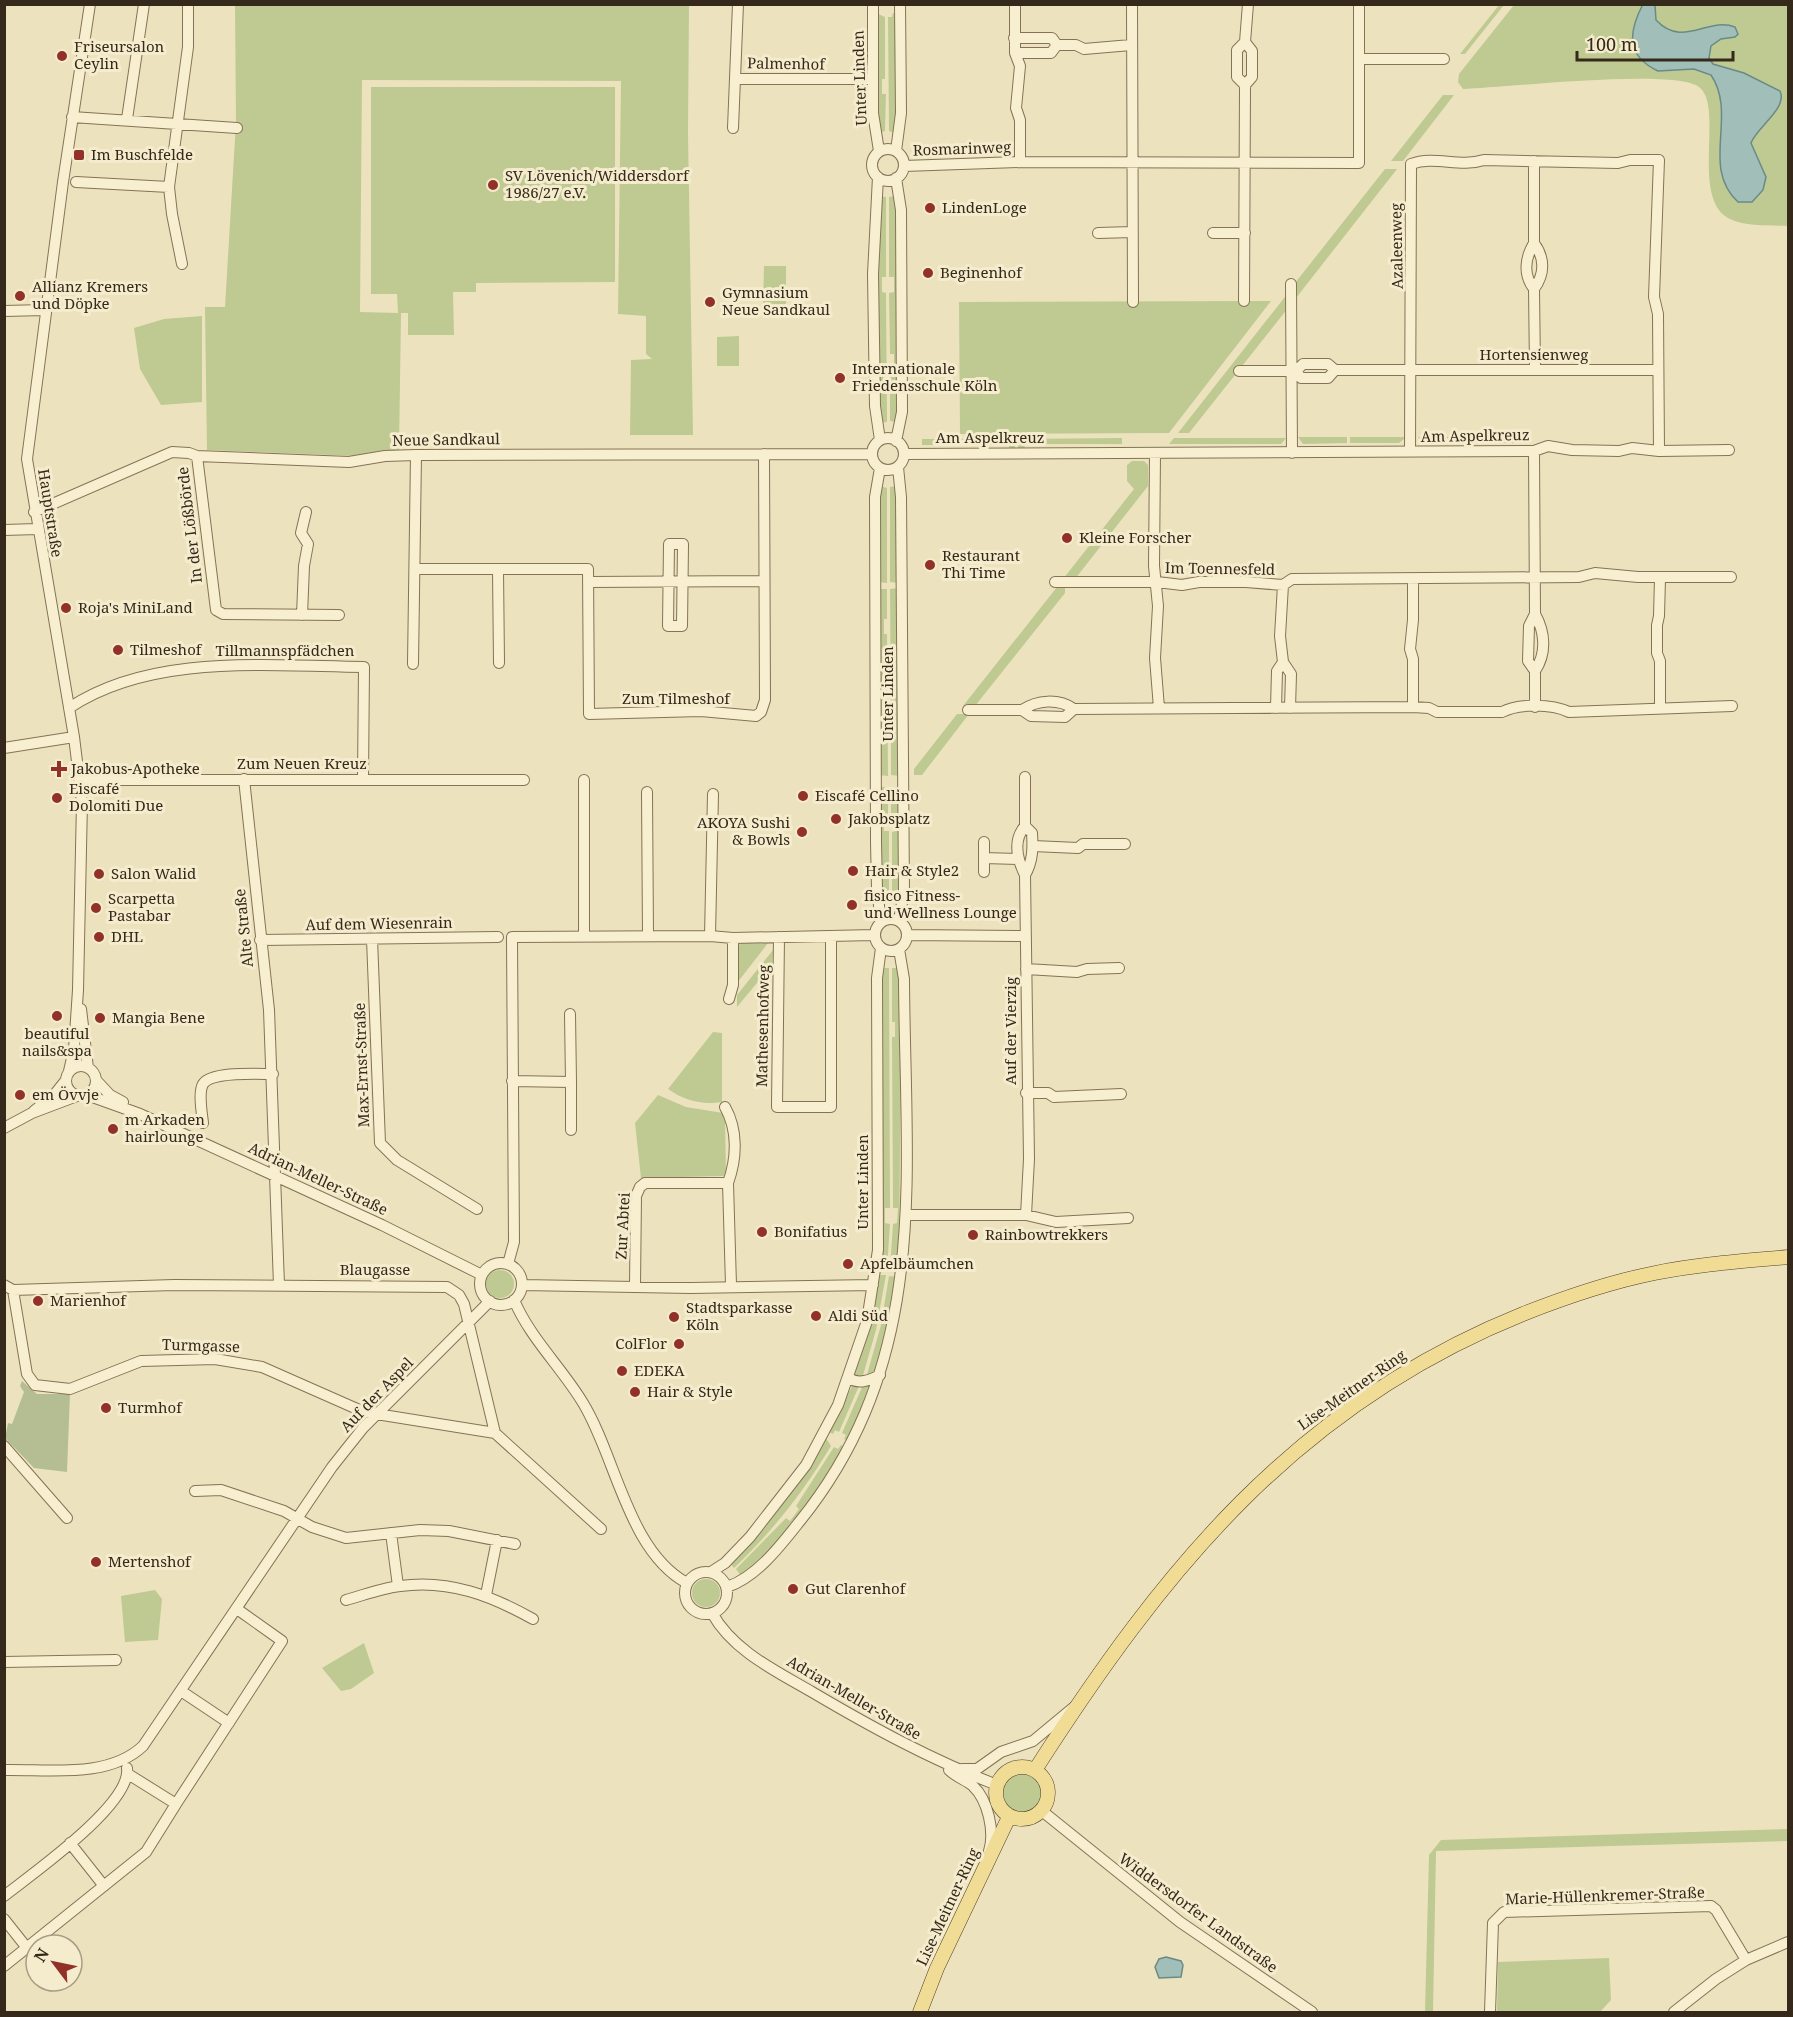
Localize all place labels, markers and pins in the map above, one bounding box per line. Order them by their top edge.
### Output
place label: Friseursalon Ceylin [74,36,165,73]
marker: Friseursalon Ceylin [55,49,69,63]
place label: Im Buschfelde [91,144,193,164]
marker: Im Buschfelde [72,148,86,162]
place label: SV Lövenich/Widdersdorf 1986/27 e.V. [505,165,690,202]
marker: SV Lövenich/Widdersdorf 1986/27 e.V. [486,178,500,192]
place label: LindenLoge [942,197,1027,217]
marker: LindenLoge [923,201,937,215]
place label: Beginenhof [940,262,1023,282]
marker: Beginenhof [921,266,935,280]
place label: Allianz Kremers und Döpke [32,276,148,313]
place label: Gymnasium Neue Sandkaul [722,282,830,319]
marker: Allianz Kremers und Döpke [13,289,27,303]
marker: Gymnasium Neue Sandkaul [703,295,717,309]
place label: Internationale Friedensschule Köln [852,358,998,395]
marker: Internationale Friedensschule Köln [833,371,847,385]
place label: Kleine Forscher [1079,527,1191,547]
marker: Kleine Forscher [1060,531,1074,545]
place label: Restaurant Thi Time [942,545,1020,582]
marker: Restaurant Thi Time [923,558,937,572]
place label: Roja's MiniLand [78,597,193,617]
marker: Roja's MiniLand [59,601,73,615]
place label: Tilmeshof [130,639,203,659]
marker: Tilmeshof [111,643,125,657]
place label: Jakobus-Apotheke [70,758,200,778]
marker: Jakobus-Apotheke [52,762,66,776]
place label: Eiscafé Dolomiti Due [69,778,163,815]
place label: Eiscafé Cellino [815,785,919,805]
marker: Eiscafé Cellino [796,789,810,803]
marker: Eiscafé Dolomiti Due [50,791,64,805]
place label: Jakobsplatz [847,808,930,828]
place label: AKOYA Sushi & Bowls [697,812,790,849]
marker: Jakobsplatz [829,812,843,826]
marker: AKOYA Sushi & Bowls [795,825,809,839]
place label: Hair & Style2 [865,860,959,880]
place label: Salon Walid [111,863,196,883]
marker: Hair & Style2 [846,864,860,878]
marker: Salon Walid [92,867,106,881]
place label: fisico Fitness- und Wellness Lounge [864,885,1017,922]
place label: Scarpetta Pastabar [108,888,175,925]
marker: fisico Fitness- und Wellness Lounge [845,898,859,912]
marker: Scarpetta Pastabar [89,901,103,915]
place label: DHL [111,926,143,946]
marker: DHL [92,930,106,944]
place label: Mangia Bene [112,1007,205,1027]
marker: beautiful nails&spa [50,1009,64,1023]
marker: Mangia Bene [93,1011,107,1025]
place label: beautiful nails&spa [22,1023,92,1060]
place label: em Övvje [32,1084,99,1104]
marker: em Övvje [13,1088,27,1102]
place label: m Arkaden hairlounge [125,1109,205,1146]
marker: m Arkaden hairlounge [106,1122,120,1136]
place label: Bonifatius [774,1221,848,1241]
place label: Rainbowtrekkers [985,1224,1108,1244]
marker: Bonifatius [755,1225,769,1239]
marker: Rainbowtrekkers [966,1228,980,1242]
place label: Apfelbäumchen [860,1253,974,1273]
marker: Apfelbäumchen [841,1257,855,1271]
place label: Marienhof [50,1290,127,1310]
marker: Marienhof [31,1294,45,1308]
place label: Stadtsparkasse Köln [686,1297,793,1334]
place label: Aldi Süd [828,1305,888,1325]
marker: Aldi Süd [809,1309,823,1323]
marker: Stadtsparkasse Köln [667,1310,681,1324]
place label: ColFlor [615,1333,667,1353]
marker: ColFlor [672,1337,686,1351]
place label: EDEKA [634,1360,685,1380]
marker: EDEKA [615,1364,629,1378]
place label: Hair & Style [647,1381,733,1401]
marker: Hair & Style [628,1385,642,1399]
place label: Turmhof [118,1397,183,1417]
marker: Turmhof [99,1401,113,1415]
place label: Mertenshof [108,1551,192,1571]
marker: Mertenshof [89,1555,103,1569]
place label: Gut Clarenhof [805,1578,907,1598]
marker: Gut Clarenhof [786,1582,800,1596]

